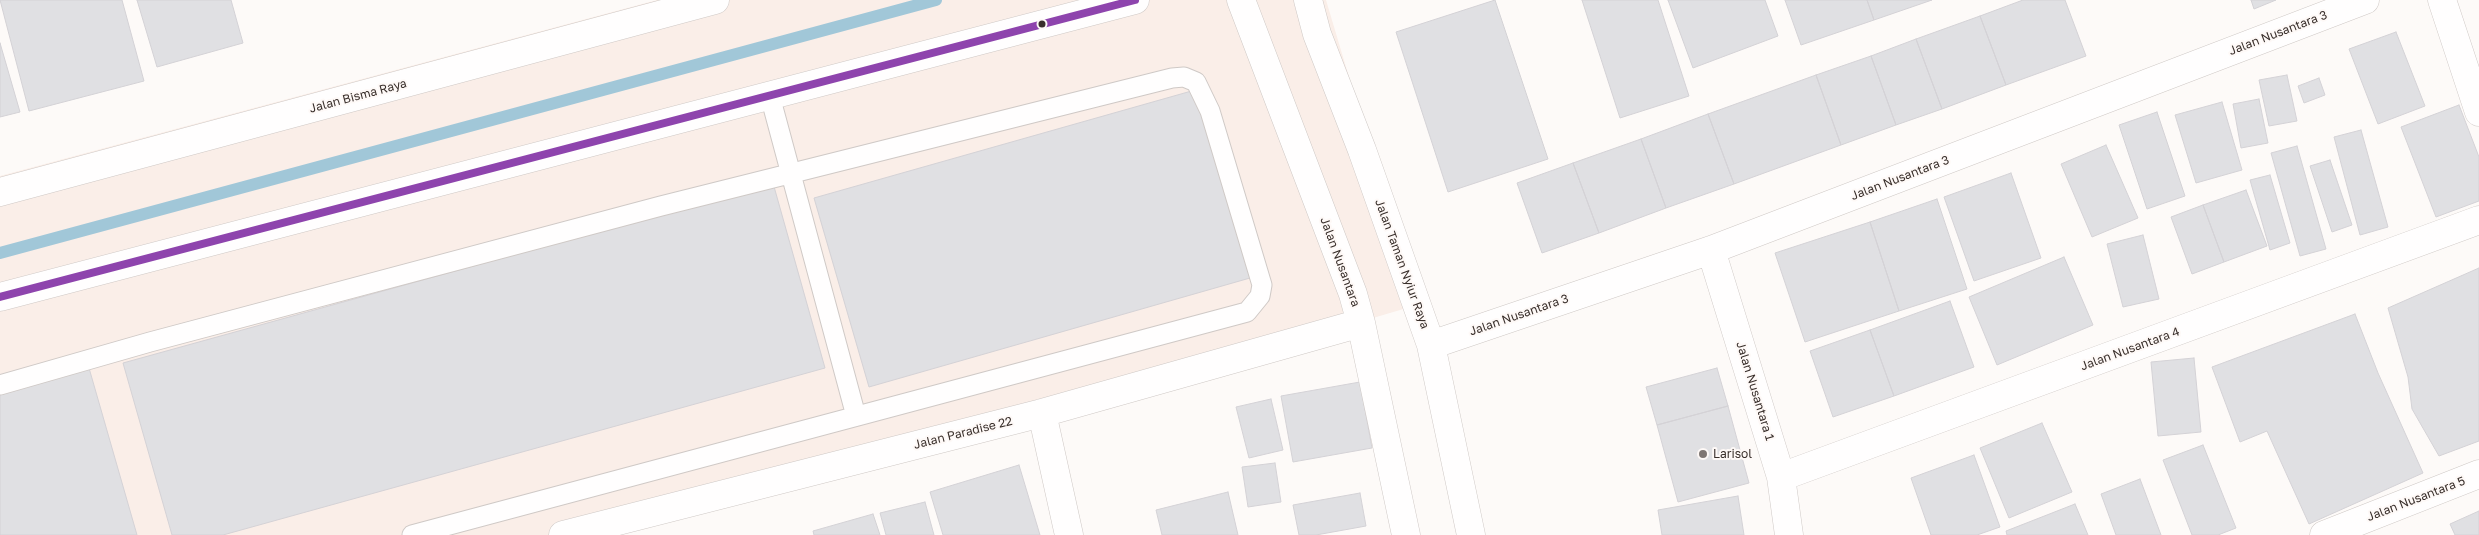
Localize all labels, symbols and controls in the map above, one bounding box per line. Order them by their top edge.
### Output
street label: Jalan Nusantara 3 [2227,8,2329,58]
unlabelled marker [1037,19,1047,29]
street label: Jalan Bisma Raya [308,76,408,116]
street label: Jalan Nusantara 3 [1849,153,1951,203]
street label: Jalan Taman Nyiur Raya [1372,197,1432,331]
street label: Jalan Nusantara [1317,215,1363,309]
street label: Jalan Nusantara 3 [1467,291,1571,339]
street label: Jalan Nusantara 4 [2078,324,2182,374]
street label: Jalan Nusantara 1 [1733,340,1777,442]
street label: Jalan Paradise 22 [912,414,1014,452]
place label: Larisol [1713,447,1752,461]
marker: Larisol [1697,448,1709,460]
street label: Jalan Nusantara 5 [2365,474,2467,524]

